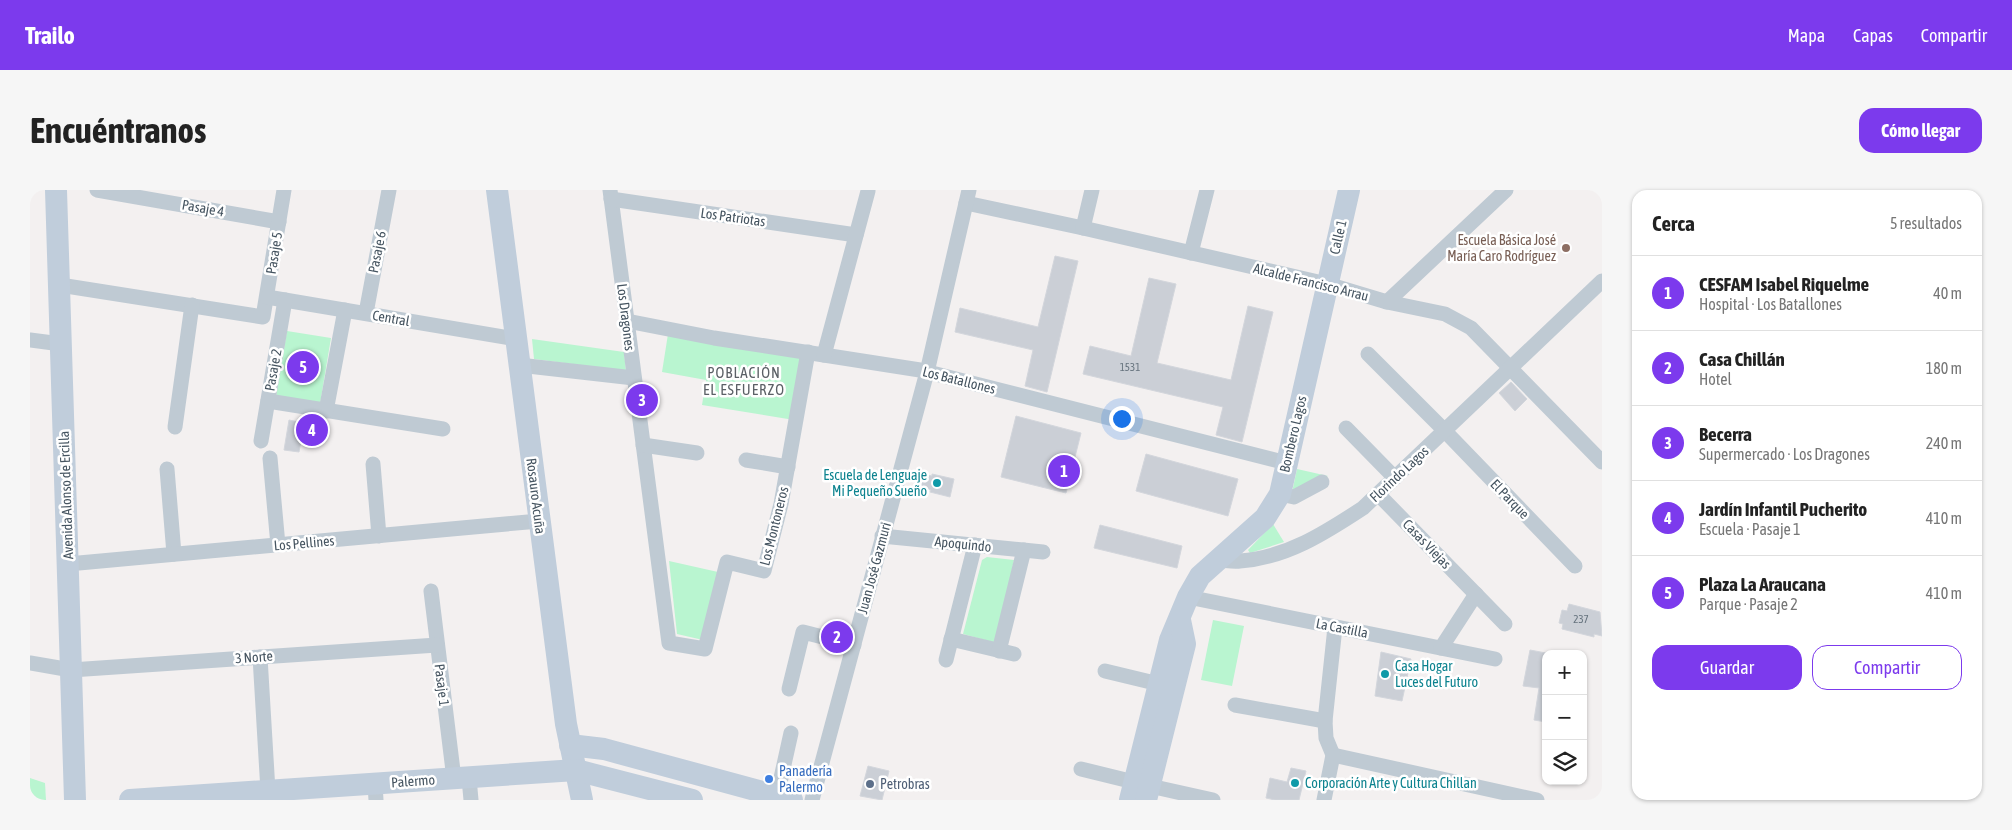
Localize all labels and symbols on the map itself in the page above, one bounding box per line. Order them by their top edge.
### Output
street label: Pasaje 4 [181,196,226,220]
street label: Los Patriotas [700,205,767,229]
street label: Calle 1 [1326,218,1350,256]
street label: Pasaje 6 [365,229,389,274]
street label: Pasaje 5 [263,231,285,275]
place label: Escuela Básica José María Caro Rodríguez [1447,232,1556,264]
marker: Escuela Básica José María Caro Rodríguez [1560,242,1572,254]
street label: Alcalde Francisco Arrau [1252,260,1370,304]
street label: Los Dragones [614,283,638,352]
street label: Central [371,307,411,329]
street label: Pasaje 2 [261,348,285,392]
pin: 5 [287,348,319,386]
house number: 1531 [1120,361,1140,373]
street label: Los Batallones [921,363,997,397]
district label: POBLACIÓN EL ESFUERZO [703,364,785,398]
pin: 3 [626,381,658,419]
street label: Bombero Lagos [1276,394,1310,474]
your location [1109,406,1135,432]
pin: 4 [296,411,328,449]
street label: Avenida Alonso de Ercilla [56,431,76,559]
street label: Florindo Lagos [1366,443,1432,505]
pin: 1 [1048,452,1080,490]
street label: Rosauro Acuña [523,457,549,535]
place label: Escuela de Lenguaje Mi Pequeño Sueño [823,467,927,499]
street label: El Parque [1487,476,1533,522]
marker: Escuela de Lenguaje Mi Pequeño Sueño [931,477,943,489]
street label: Los Montoneros [756,485,792,567]
street label: Casas Viejas [1400,516,1454,572]
street label: Juan José Gazmuri [854,521,894,615]
street label: Los Pellines [273,532,335,554]
street label: Apoquindo [934,533,992,555]
house number: 237 [1573,613,1589,625]
street label: La Castilla [1315,615,1369,641]
pin: 2 [821,618,853,656]
street label: 3 Norte [235,648,273,666]
place label: Casa Hogar Luces del Futuro [1395,658,1478,690]
street label: Pasaje 1 [431,663,453,707]
marker: Casa Hogar Luces del Futuro [1379,668,1391,680]
place label: Panadería Palermo [779,763,832,795]
street label: Palermo [391,771,435,791]
marker: Panadería Palermo [763,773,775,785]
place label: Corporación Arte y Cultura Chillan [1305,775,1477,791]
place label: Petrobras [880,776,930,792]
marker: Corporación Arte y Cultura Chillan [1289,777,1301,789]
marker: Petrobras [864,778,876,790]

